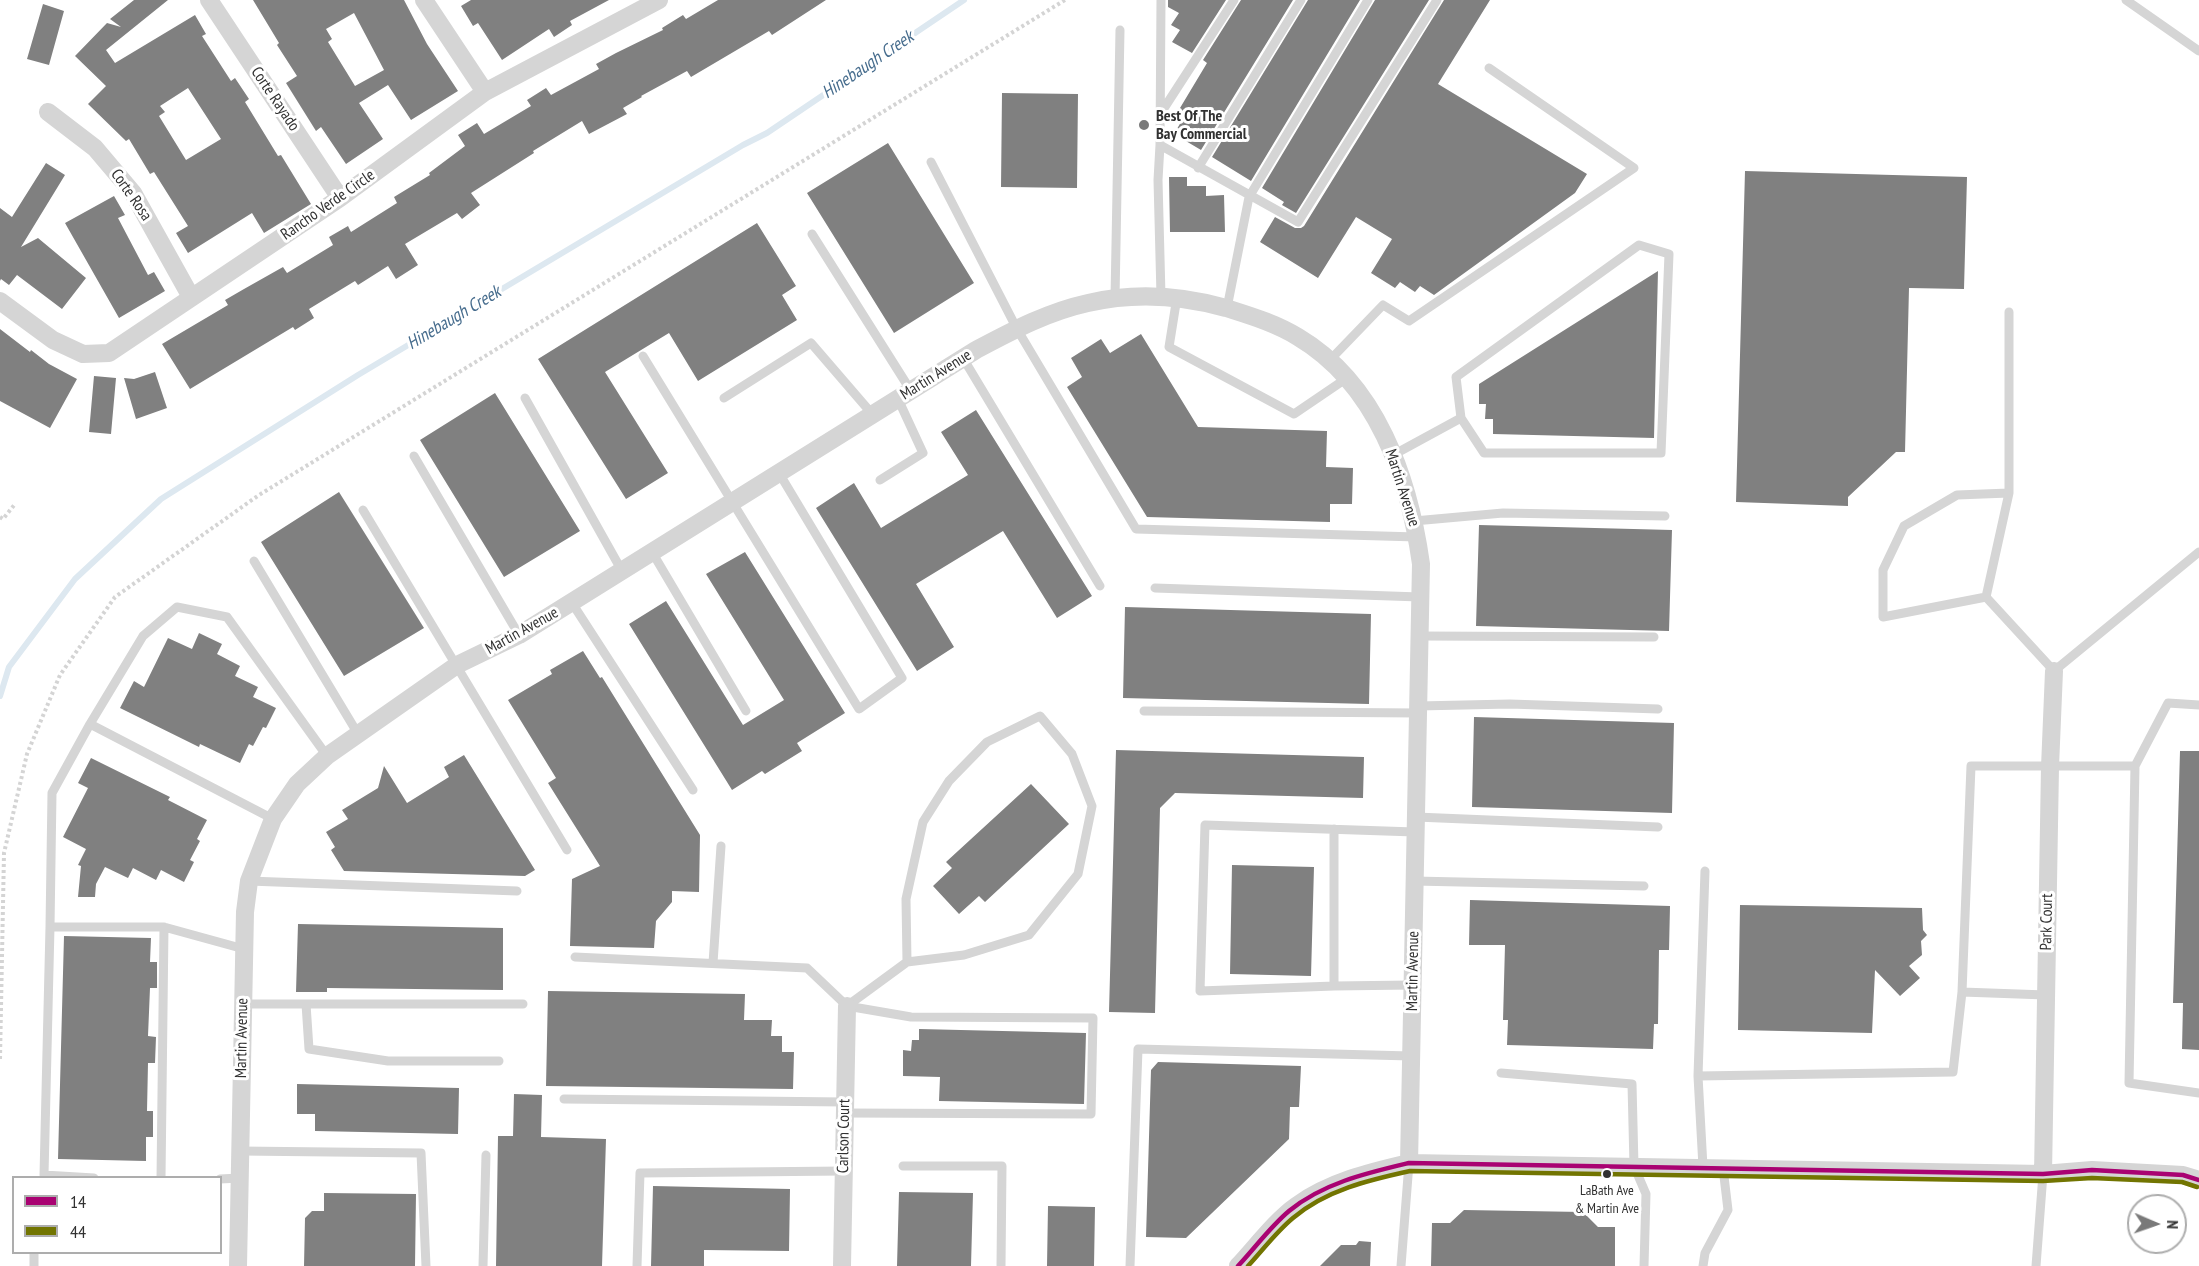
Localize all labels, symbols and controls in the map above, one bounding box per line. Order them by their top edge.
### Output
water label: Hinebaugh Creek [818,26,918,104]
street label: Corte Rayado [247,63,303,135]
place label: Best Of The Bay Commercial [1156,106,1247,144]
marker: Best Of The Bay Commercial [1137,118,1151,132]
street label: Corte Rosa [106,165,156,225]
street label: Rancho Verde Circle [277,166,379,244]
water label: Hinebaugh Creek [403,281,505,355]
street label: Martin Avenue [897,346,975,404]
street label: Martin Avenue [1380,447,1424,529]
street label: Martin Avenue [482,603,562,659]
street label: Park Court [2037,893,2057,951]
street label: Martin Avenue [1403,931,1423,1011]
street label: Martin Avenue [232,998,252,1078]
street label: Carlson Court [834,1099,854,1173]
marker: LaBath Ave & Martin Ave [1601,1168,1613,1180]
legend [12,1176,222,1254]
place label: LaBath Ave & Martin Ave [1575,1183,1639,1216]
text: 14 [70,1190,86,1213]
north arrow [2127,1194,2187,1254]
text: 44 [70,1220,86,1243]
text: N [2163,1220,2183,1229]

